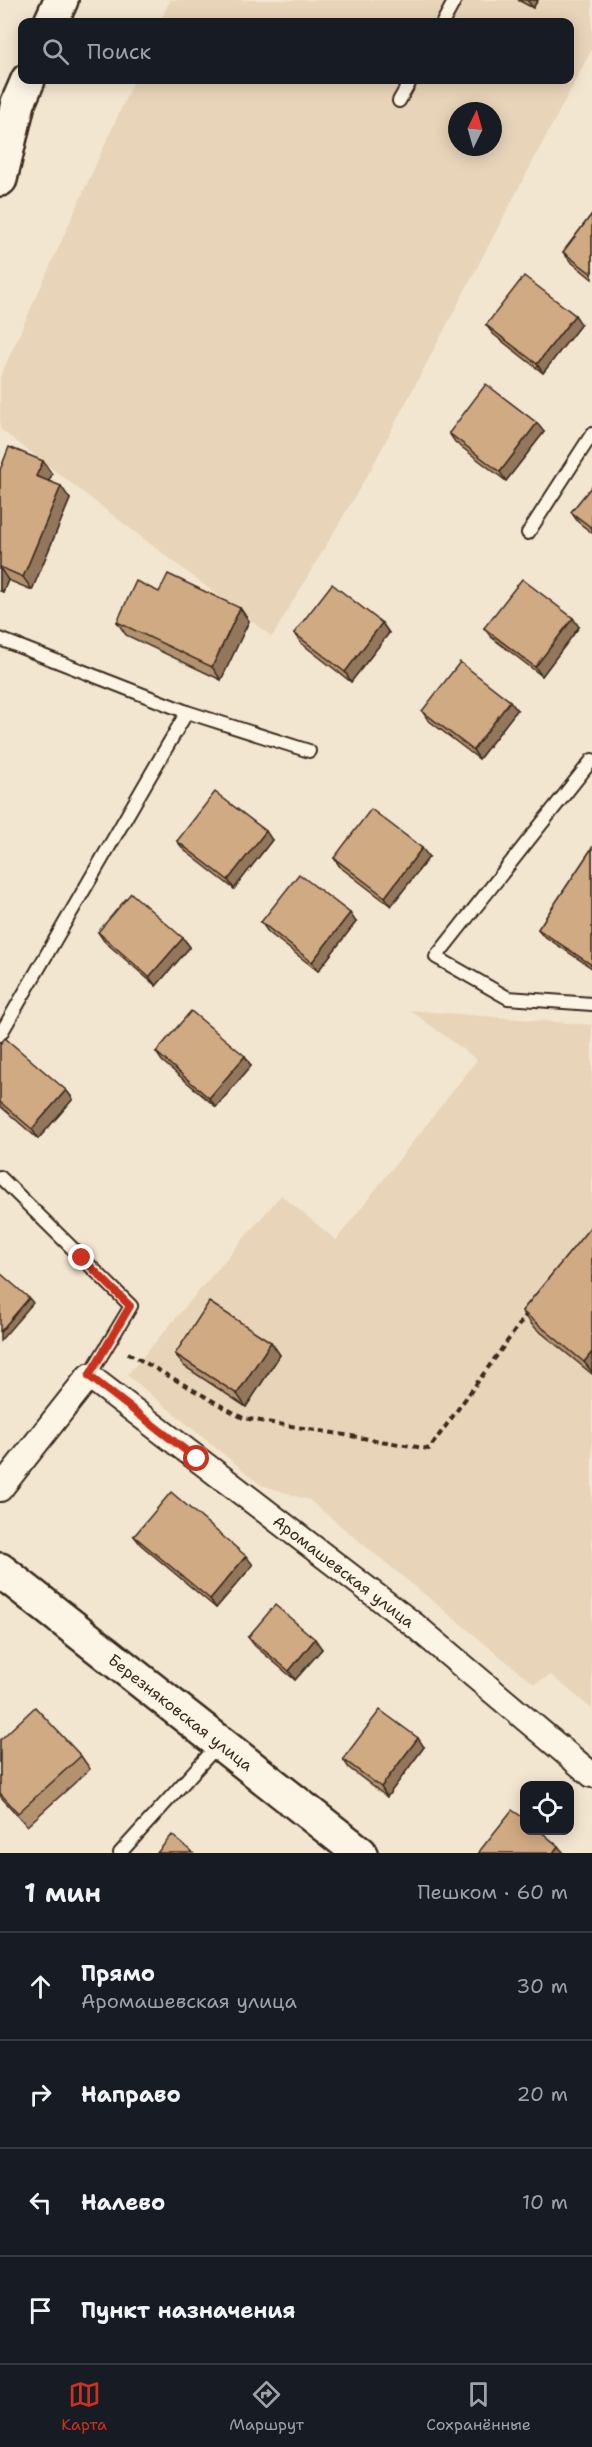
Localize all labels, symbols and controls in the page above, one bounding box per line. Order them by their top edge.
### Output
search box [18,18,574,84]
icon: search [39,35,72,68]
text: Поиск [87,37,151,66]
north arrow [448,102,502,156]
route end [68,1244,94,1270]
route start [183,1445,209,1471]
street label: Аромашевская улица [269,1511,419,1633]
street label: Березняковская улица [104,1649,257,1776]
map controls [520,1781,574,1835]
button: locate [520,1781,574,1835]
text: 1 мин [24,1875,101,1910]
text: Пешком · 60 m [417,1879,568,1905]
text: Прямо [81,1959,155,1988]
icon: ahead [24,1970,57,2003]
text: 30 m [516,1973,568,1999]
text: Аромашевская улица [81,1988,297,2014]
icon: right [24,2078,57,2111]
text: Направо [81,2080,181,2109]
text: 20 m [517,2081,568,2107]
icon: left [24,2186,57,2219]
text: Налево [81,2188,165,2217]
text: 10 m [522,2189,568,2215]
icon: arrive [24,2294,57,2327]
text: Пункт назначения [81,2296,295,2325]
tab: Карта [61,2378,107,2435]
tab: Маршрут [229,2378,304,2435]
tab: Сохранённые [426,2378,531,2435]

